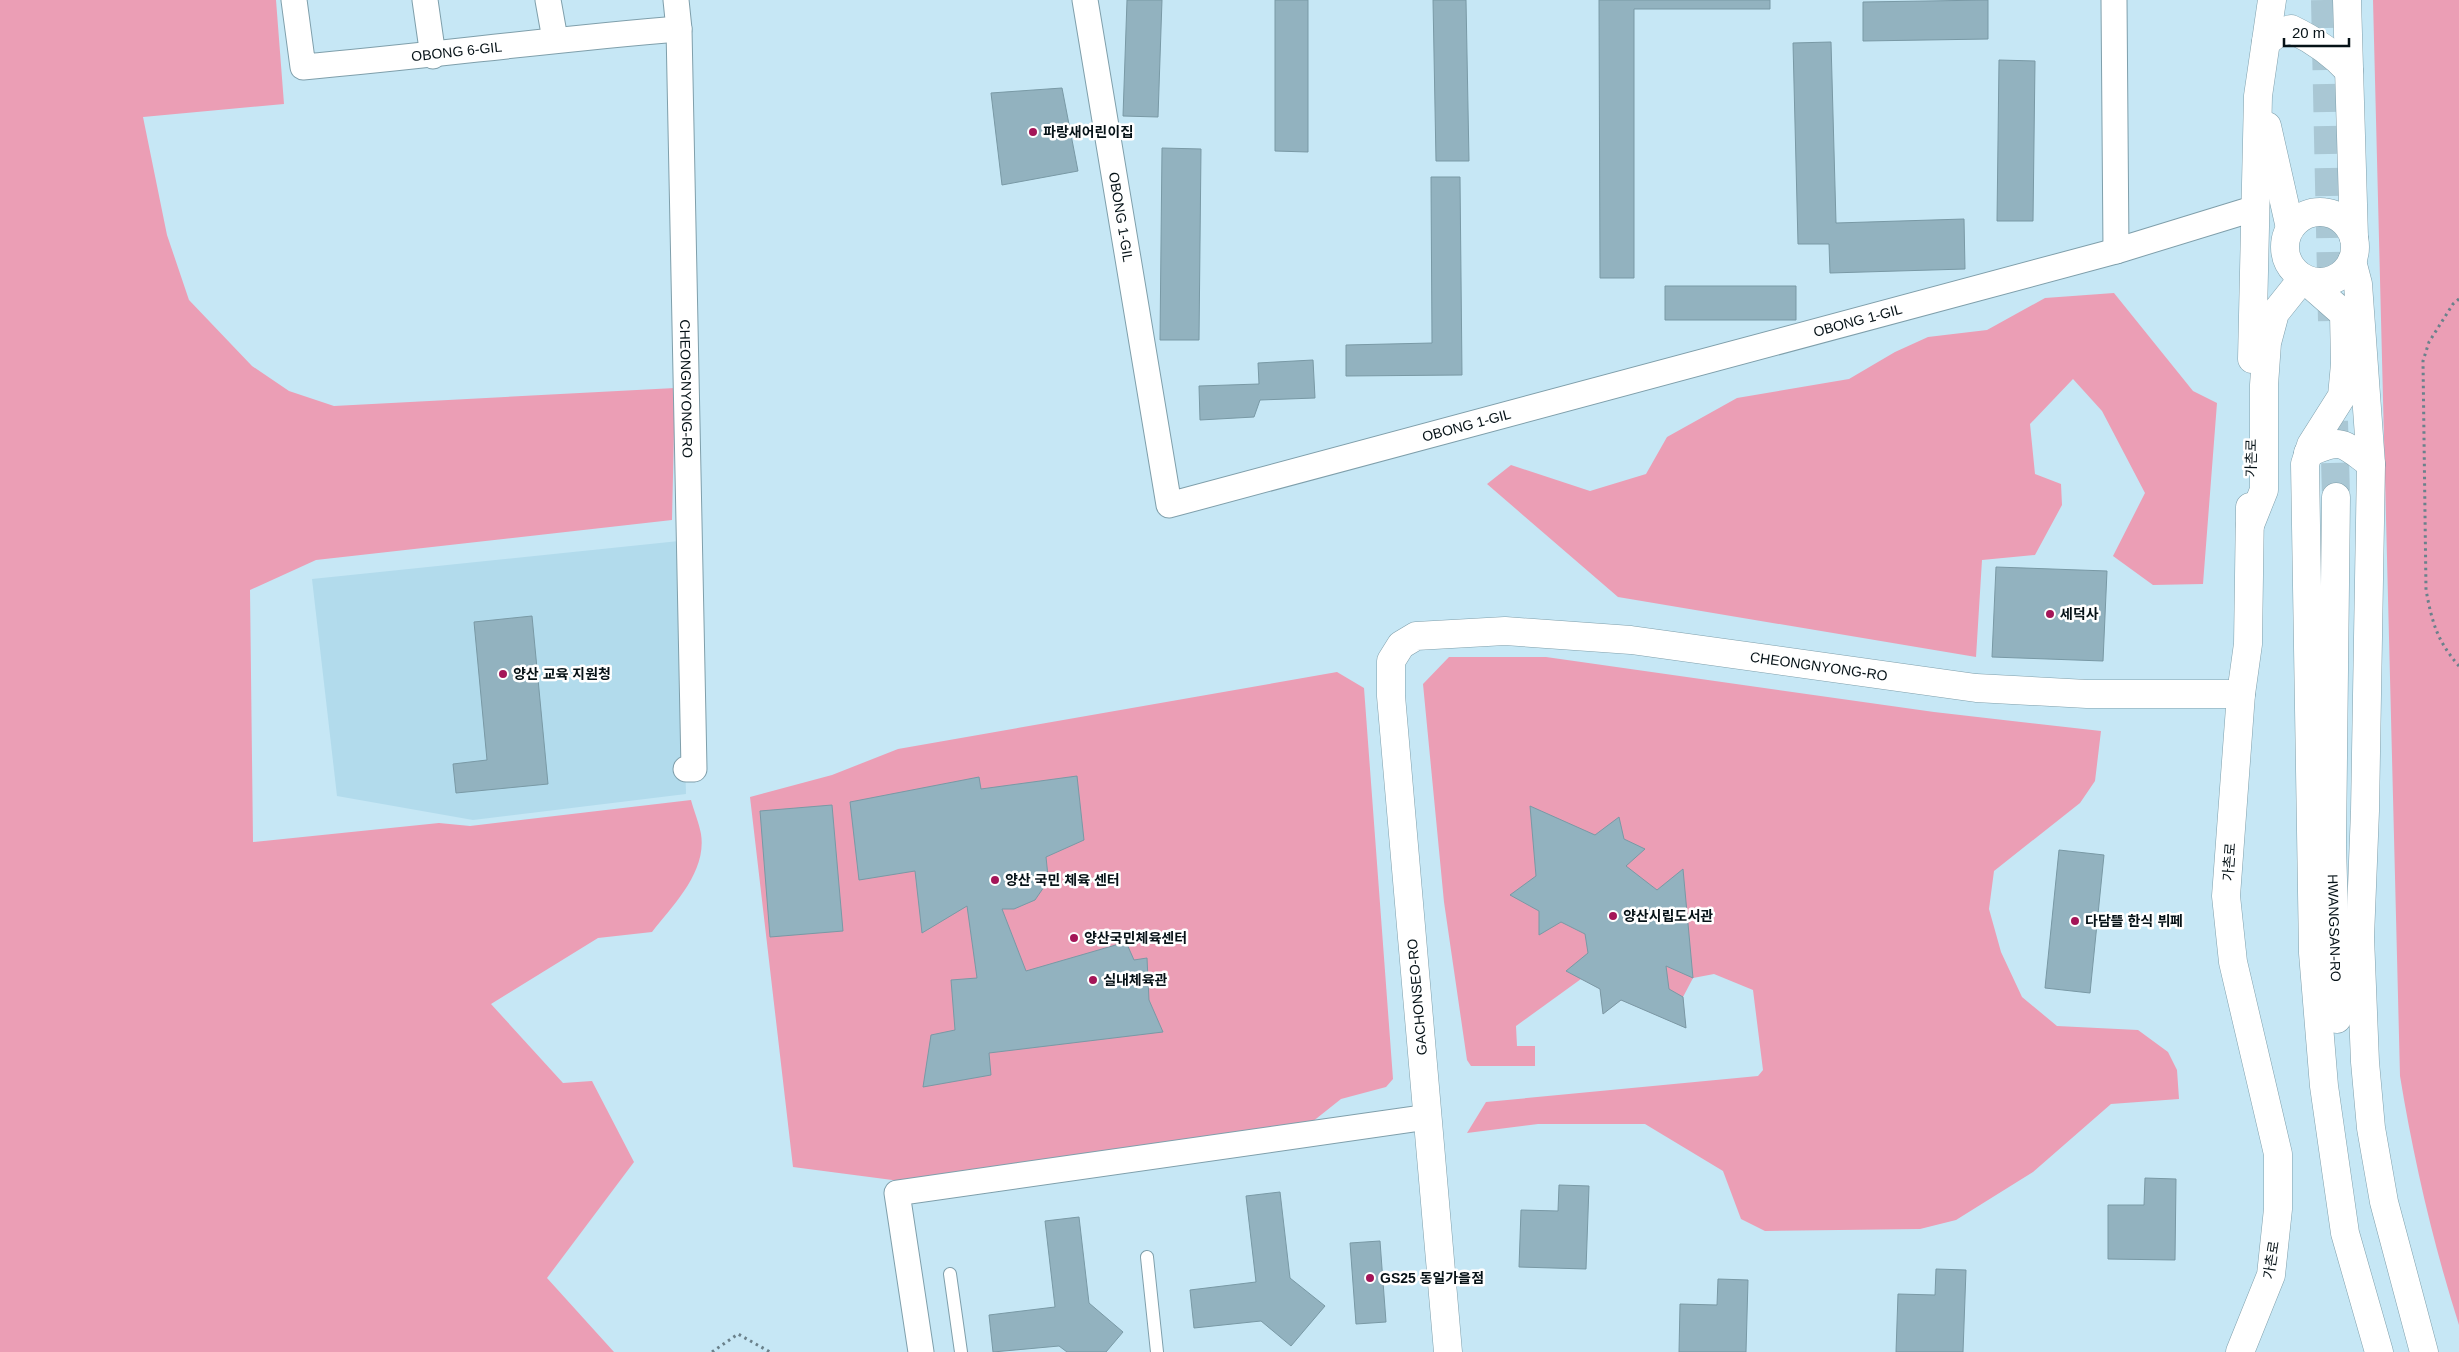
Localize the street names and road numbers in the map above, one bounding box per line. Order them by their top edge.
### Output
street label: OBONG 6-GIL [410,38,503,64]
street label: OBONG 1-GIL [1106,171,1136,263]
street label: OBONG 1-GIL [1812,301,1904,340]
street label: CHEONGNYONG-RO [677,319,696,458]
street label: OBONG 1-GIL [1420,406,1513,445]
street label: 가촌로 [2243,438,2259,477]
street label: CHEONGNYONG-RO [1749,649,1889,684]
street label: 가촌로 [2220,842,2238,882]
street label: HWANGSAN-RO [2325,874,2344,982]
street label: GACHONSEO-RO [1404,938,1430,1056]
street label: 가촌로 [2260,1240,2282,1280]

